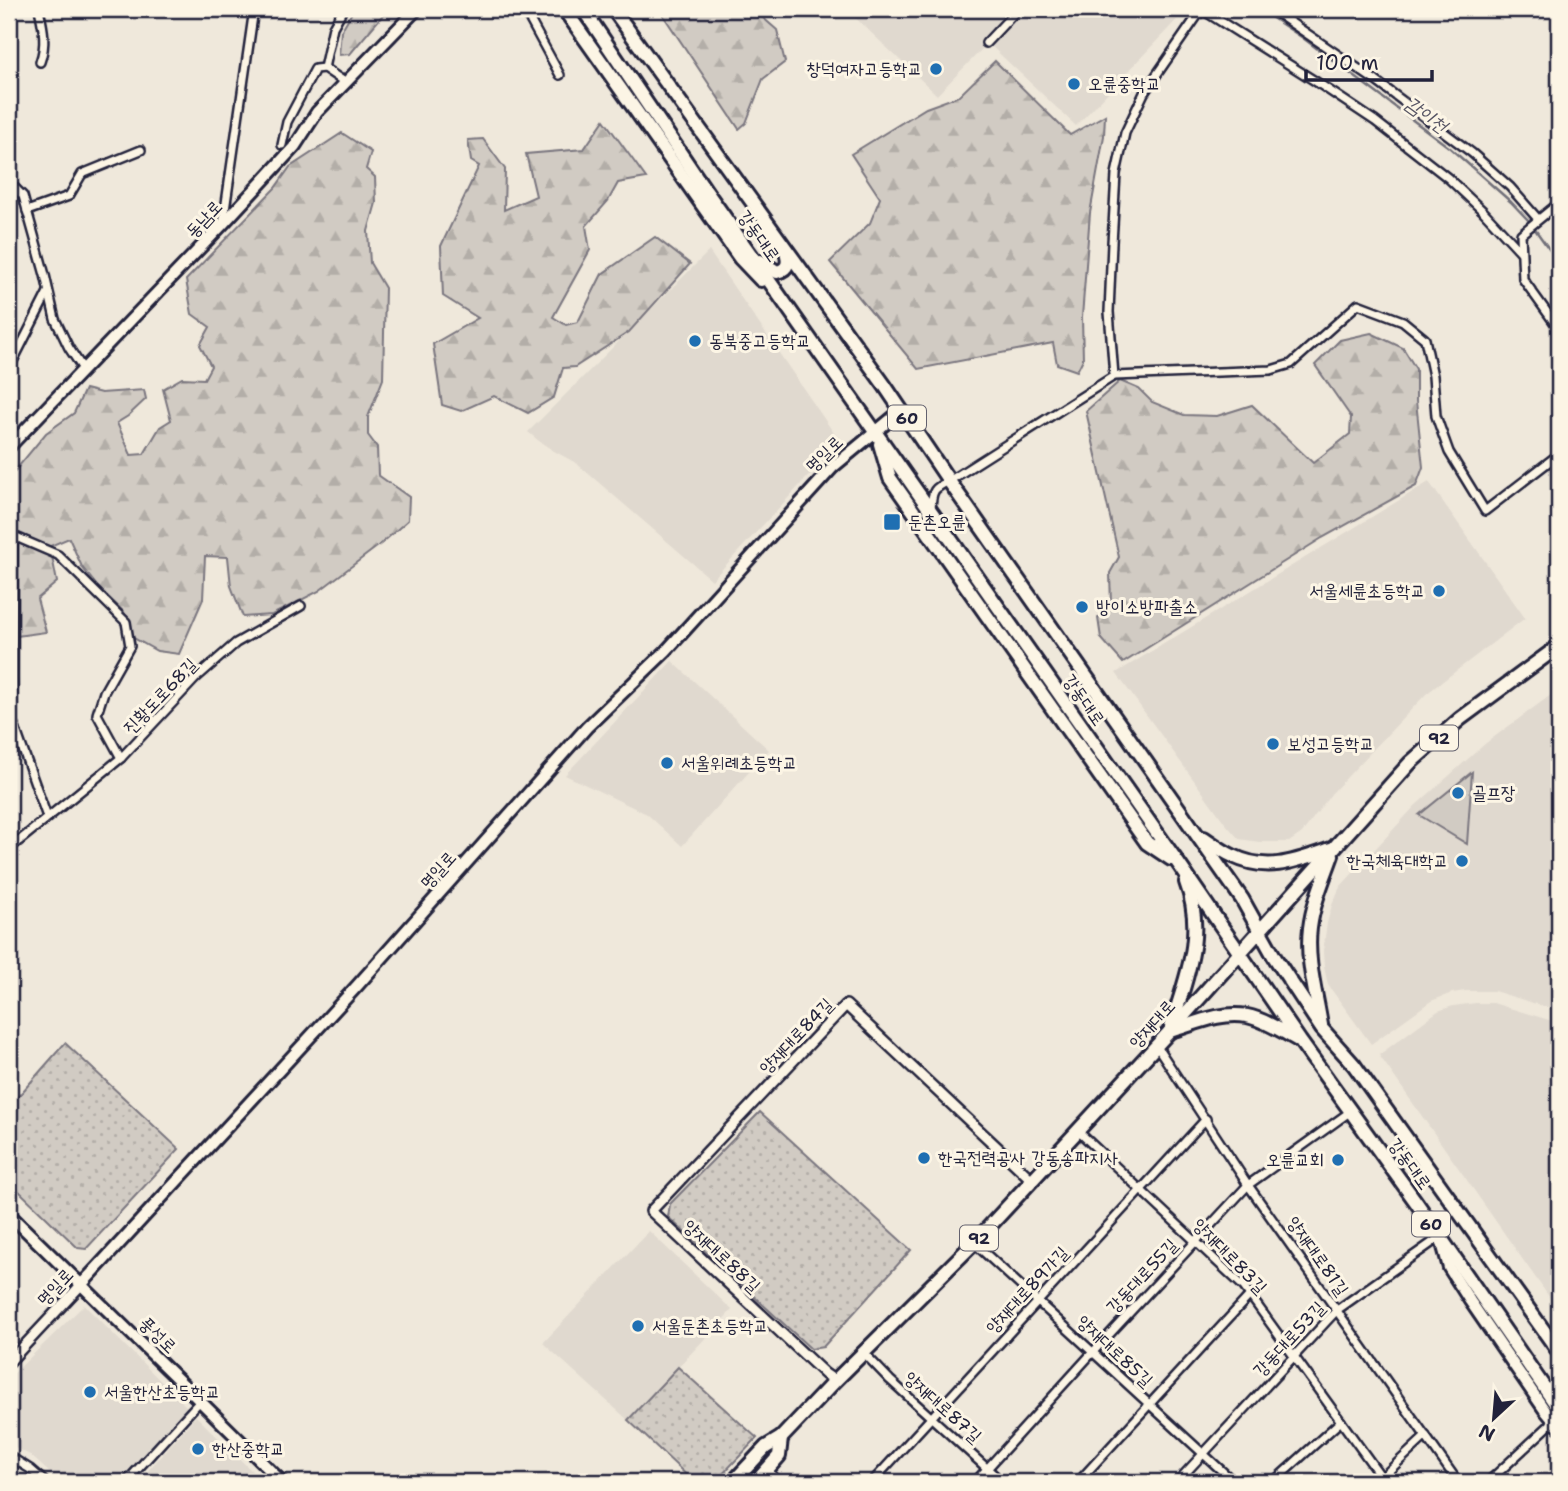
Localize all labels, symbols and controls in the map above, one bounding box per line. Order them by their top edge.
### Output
scale bar [1306,38,1432,82]
text: 100 m [1316,49,1379,77]
place label: 창덕여자고등학교 [806,57,922,81]
marker: 창덕여자고등학교 [928,61,944,77]
place label: 오륜중학교 [1088,72,1160,96]
marker: 오륜중학교 [1066,76,1082,92]
water label: 감이천 [1401,91,1454,139]
street label: 동남로 [180,195,228,243]
street label: 강동대로 [733,205,785,267]
place label: 동북중고등학교 [709,329,810,353]
marker: 동북중고등학교 [687,333,703,349]
road number: 60 [888,406,926,430]
street label: 명일로 [800,430,848,478]
place label: 둔촌오륜 [908,510,966,534]
marker: 둔촌오륜 [882,512,902,532]
place label: 서울세륜초등학교 [1309,579,1425,603]
marker: 서울세륜초등학교 [1431,583,1447,599]
place label: 방이소방파출소 [1096,595,1197,619]
marker: 방이소방파출소 [1074,599,1090,615]
street label: 진황도로68길 [118,652,203,739]
street label: 강동대로 [1058,669,1110,731]
road number: 92 [1420,726,1458,750]
place label: 보성고등학교 [1287,732,1374,756]
marker: 보성고등학교 [1265,736,1281,752]
place label: 서울위례초등학교 [681,751,797,775]
marker: 서울위례초등학교 [659,755,675,771]
place label: 골프장 [1472,781,1515,805]
marker: 골프장 [1450,785,1466,801]
street label: 명일로 [415,846,461,894]
place label: 한국체육대학교 [1347,849,1448,873]
marker: 한국체육대학교 [1454,853,1470,869]
street label: 양재대로84길 [754,992,839,1079]
street label: 양재대로 [1124,994,1180,1054]
street label: 강동대로 [1383,1134,1437,1194]
place label: 한국전력공사 강동송파지사 [938,1146,1118,1170]
place label: 오륜교회 [1266,1148,1324,1172]
marker: 한국전력공사 강동송파지사 [916,1150,932,1166]
marker: 오륜교회 [1330,1152,1346,1168]
street label: 양재대로81길 [1282,1212,1354,1301]
road number: 60 [1412,1212,1450,1236]
street label: 양재대로83길 [1188,1213,1273,1299]
street label: 양재대로88길 [678,1214,766,1298]
road number: 92 [960,1226,998,1250]
street label: 강동대로55길 [1101,1233,1183,1319]
street label: 양재대로89가길 [980,1241,1074,1339]
street label: 명일로 [31,1263,79,1311]
street label: 강동대로53길 [1248,1296,1331,1382]
street label: 양재대로85길 [1072,1310,1159,1393]
street label: 풍성로 [134,1311,182,1359]
place label: 서울둔촌초등학교 [652,1314,768,1338]
marker: 서울둔촌초등학교 [630,1318,646,1334]
street label: 양재대로87길 [899,1366,987,1449]
place label: 서울한산초등학교 [104,1380,220,1404]
north arrow [1460,1382,1530,1452]
marker: 서울한산초등학교 [82,1384,98,1400]
text: N [1475,1418,1499,1447]
place label: 한산중학교 [212,1437,284,1461]
marker: 한산중학교 [190,1441,206,1457]

